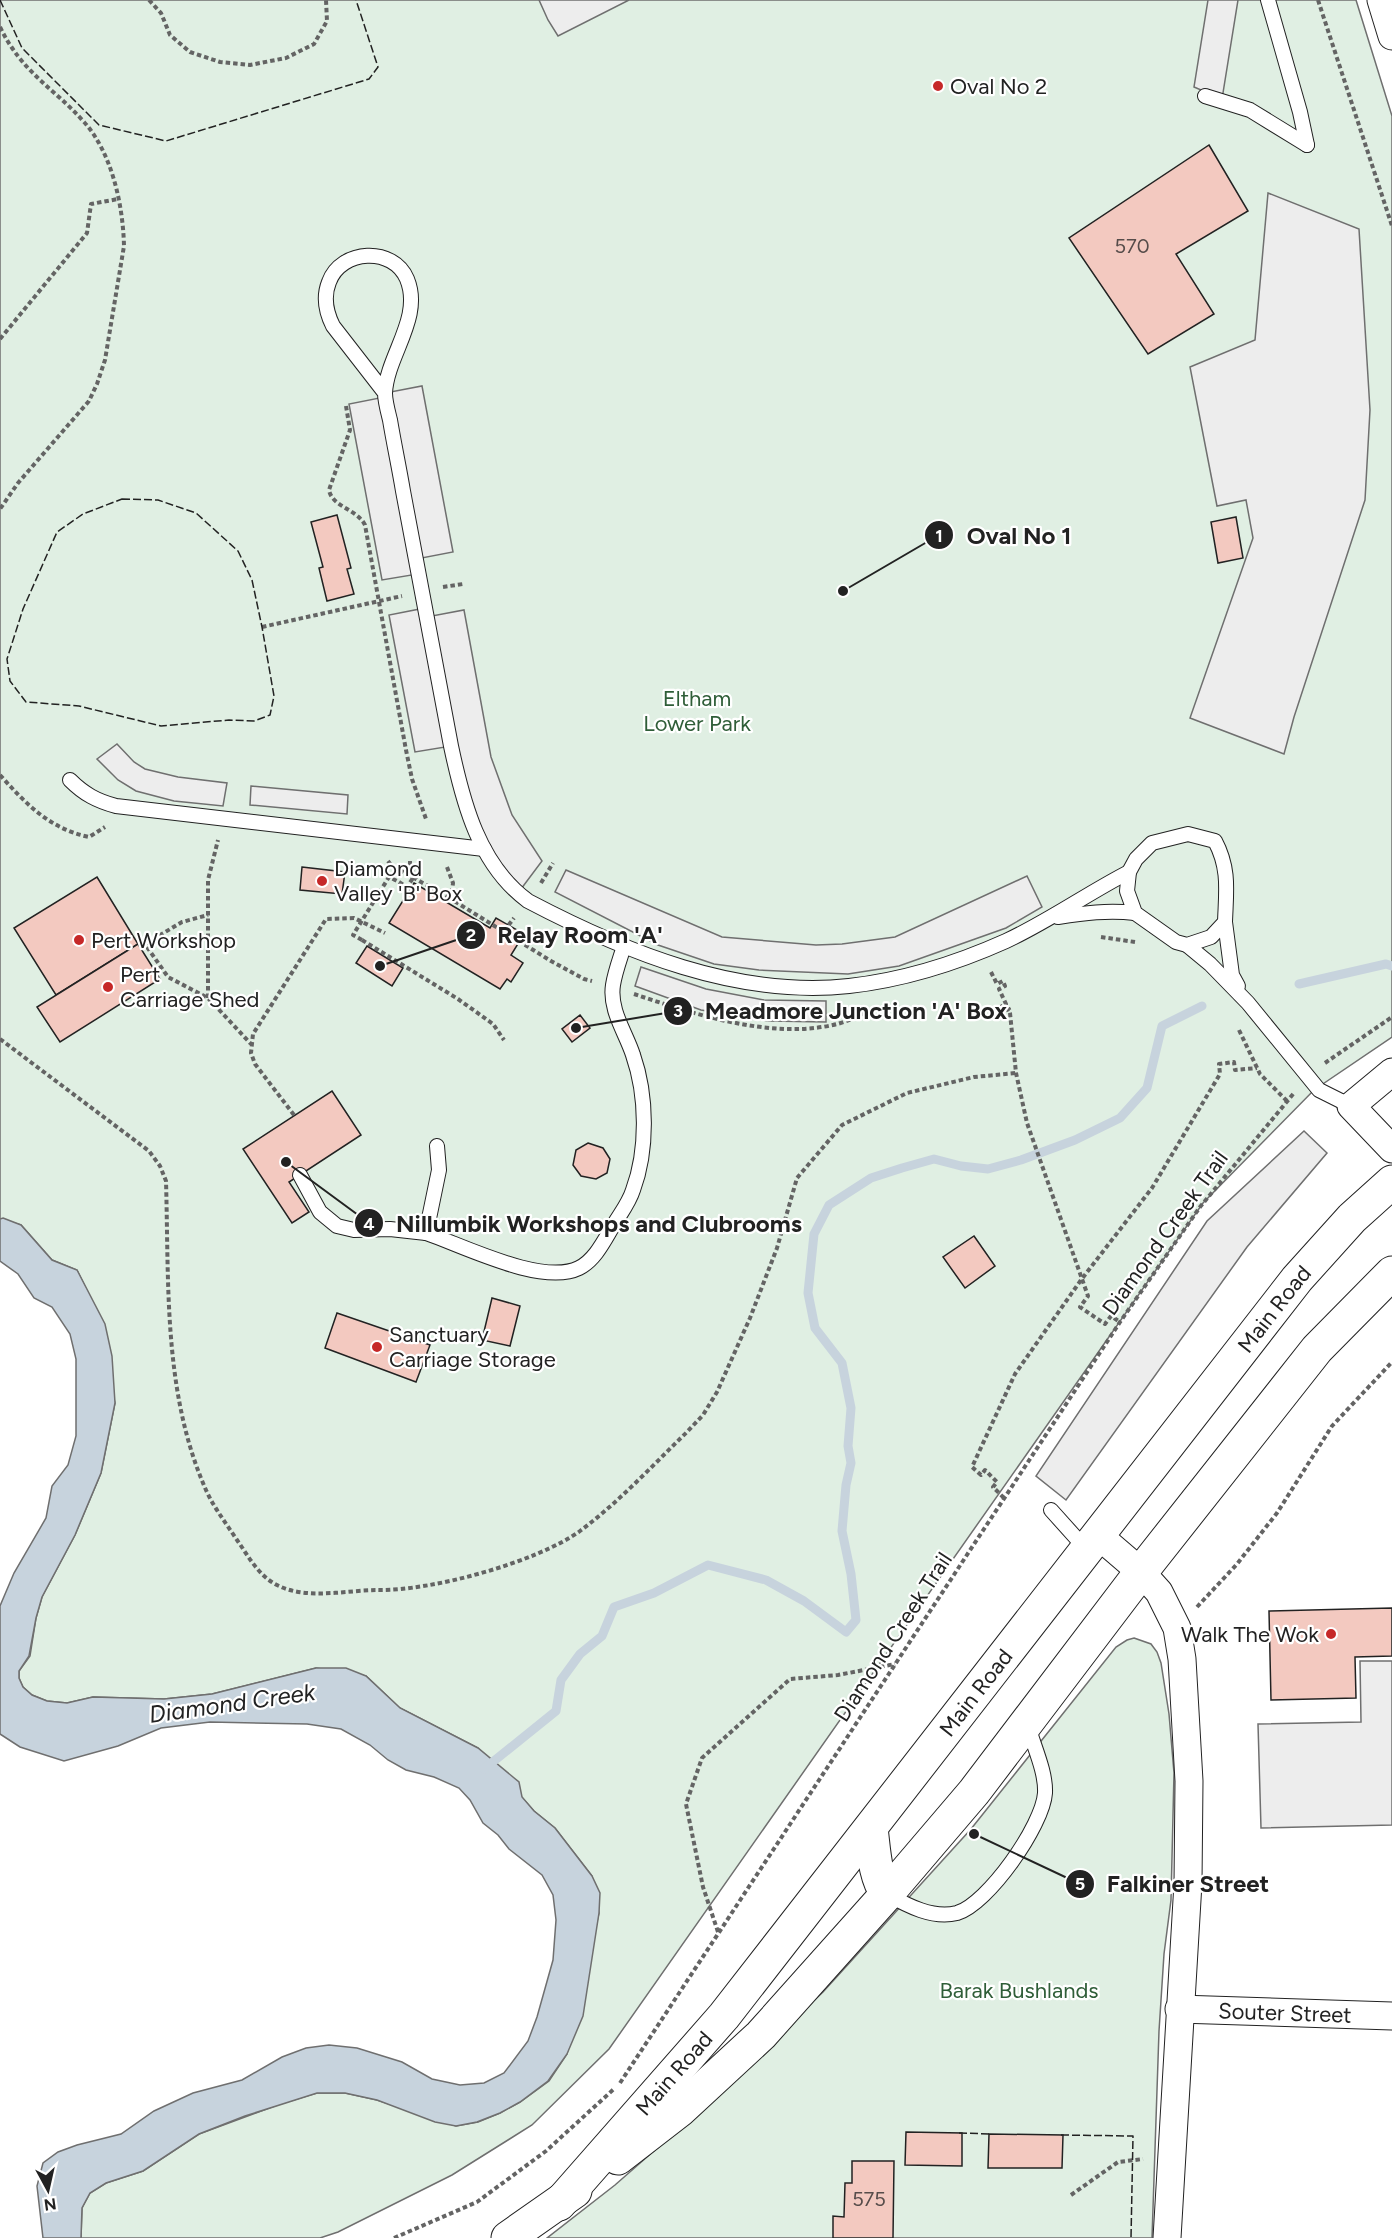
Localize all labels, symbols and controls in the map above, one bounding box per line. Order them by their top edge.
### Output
place label: Oval No 2 [950,73,1047,100]
marker: Oval No 2 [931,79,945,93]
house number: 570 [1114,234,1150,258]
callout: Oval No 1 [924,514,1083,556]
text: Oval No 1 [967,521,1071,550]
text: 1 [935,525,943,547]
park label: Eltham Lower Park [643,685,751,737]
place label: Diamond Valley 'B' Box [334,855,463,907]
marker: Diamond Valley 'B' Box [315,874,329,888]
callout: Relay Room 'A' [456,914,675,956]
text: Relay Room 'A' [497,920,663,949]
text: 2 [466,924,476,946]
place label: Pert Workshop [91,927,236,954]
marker: Pert Workshop [72,933,86,947]
place label: Pert Carriage Shed [120,961,259,1013]
marker: Pert Carriage Shed [101,980,115,994]
callout: Meadmore Junction 'A' Box [663,990,1019,1032]
text: Meadmore Junction 'A' Box [705,996,1007,1025]
text: 3 [673,1000,683,1022]
street label: Diamond Creek Trail [1096,1145,1234,1321]
callout: Nillumbik Workshops and Clubrooms [354,1202,814,1244]
text: Nillumbik Workshops and Clubrooms [396,1209,802,1238]
text: 4 [363,1213,375,1235]
street label: Main Road [1231,1260,1316,1358]
place label: Sanctuary Carriage Storage [389,1321,556,1373]
marker: Sanctuary Carriage Storage [370,1340,384,1354]
street label: Diamond Creek Trail [828,1547,958,1727]
place label: Walk The Wok [1181,1621,1319,1648]
marker: Walk The Wok [1324,1627,1338,1641]
street label: Main Road [933,1643,1018,1742]
water label: Diamond Creek [147,1677,318,1729]
callout: Falkiner Street [1065,1863,1282,1905]
text: Falkiner Street [1107,1869,1269,1898]
text: 5 [1075,1873,1085,1895]
park label: Barak Bushlands [939,1977,1099,2004]
street label: Souter Street [1218,1997,1352,2028]
street label: Main Road [630,2025,718,2121]
north arrow [18,2160,78,2220]
house number: 575 [852,2187,886,2211]
text: N [43,2194,57,2215]

